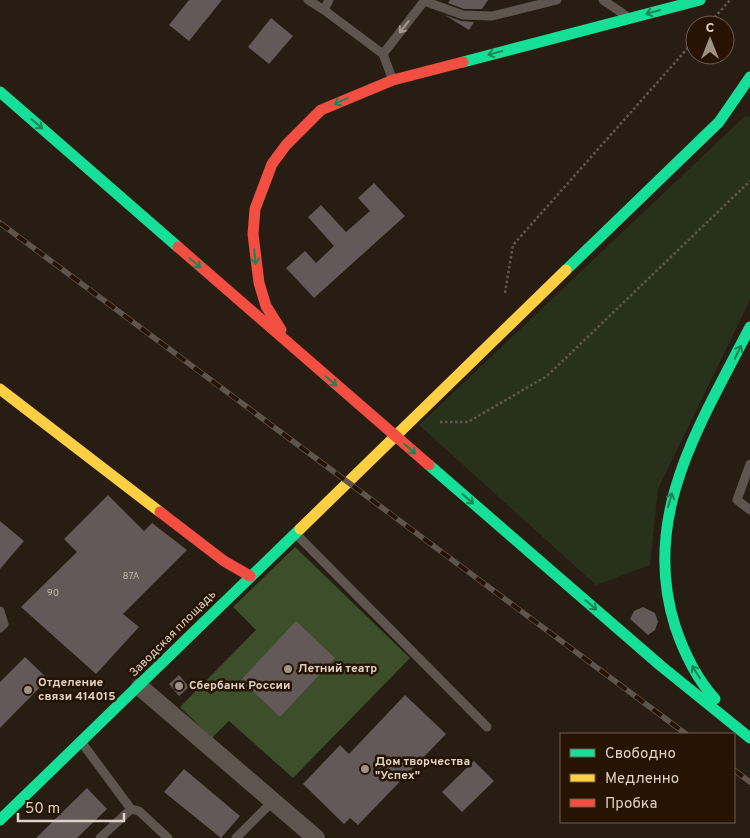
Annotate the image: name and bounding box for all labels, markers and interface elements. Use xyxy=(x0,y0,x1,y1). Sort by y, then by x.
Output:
one-way arrow xyxy=(645,8,661,17)
north arrow xyxy=(685,15,735,65)
one-way arrow xyxy=(398,20,409,33)
text: С xyxy=(706,20,715,37)
one-way arrow xyxy=(488,49,504,59)
one-way arrow xyxy=(333,97,348,107)
one-way arrow xyxy=(30,119,43,130)
one-way arrow xyxy=(250,249,260,265)
one-way arrow xyxy=(188,257,201,268)
one-way arrow xyxy=(733,345,743,360)
one-way arrow xyxy=(325,375,338,387)
one-way arrow xyxy=(403,443,416,455)
one-way arrow xyxy=(666,492,676,508)
one-way arrow xyxy=(461,493,474,505)
house number: 87А xyxy=(123,570,140,583)
house number: 90 xyxy=(47,587,59,600)
street label: Заводская площадь xyxy=(126,587,220,681)
one-way arrow xyxy=(584,600,597,611)
place label: Летний театр xyxy=(298,661,377,677)
marker: Летний театр xyxy=(282,663,294,675)
one-way arrow xyxy=(691,666,701,680)
place label: Отделение связи 414015 xyxy=(38,675,115,705)
place label: Сбербанк России xyxy=(189,678,290,694)
marker: Сбербанк России xyxy=(173,680,185,692)
marker: Отделение связи 414015 xyxy=(22,684,34,696)
legend xyxy=(560,733,735,823)
text: Свободно xyxy=(605,745,676,764)
place label: Дом творчества "Успех" xyxy=(375,754,470,784)
marker: Дом творчества "Успех" xyxy=(359,763,371,775)
text: Медленно xyxy=(605,770,679,789)
scale bar xyxy=(18,790,124,822)
text: Пробка xyxy=(605,795,657,814)
text: 50 m xyxy=(25,800,60,819)

